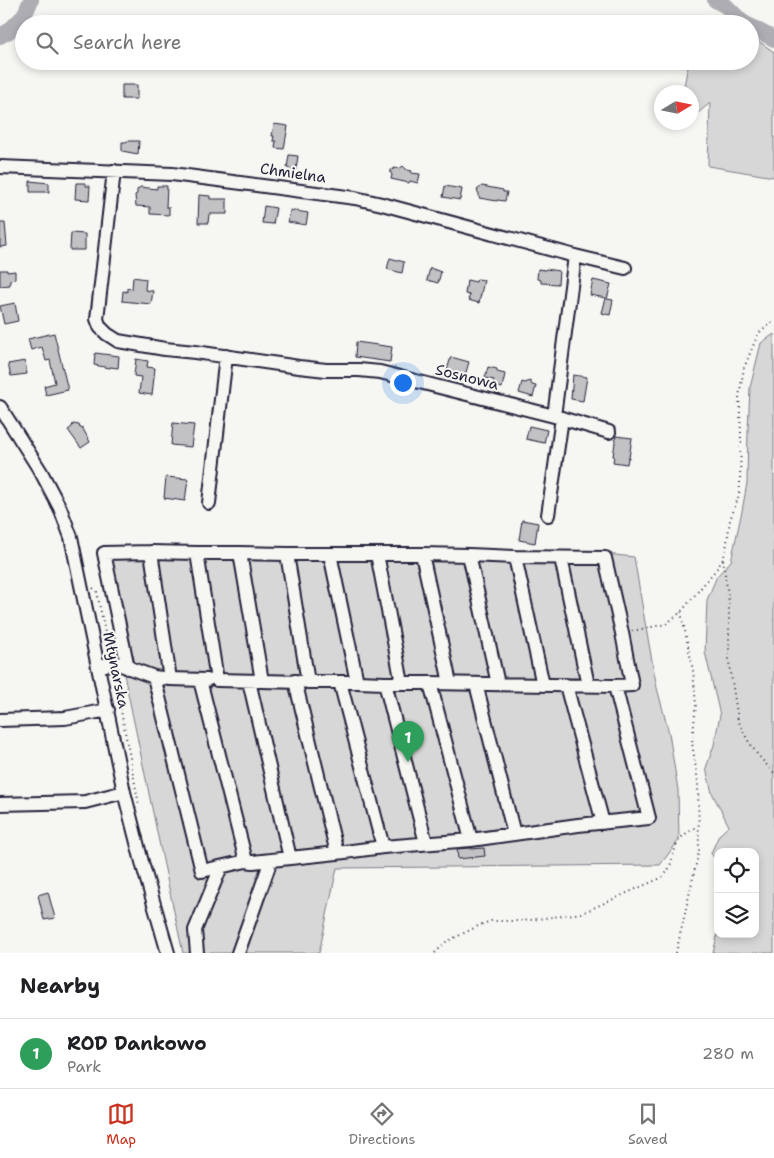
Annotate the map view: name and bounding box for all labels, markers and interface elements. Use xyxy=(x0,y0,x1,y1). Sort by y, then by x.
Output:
search box xyxy=(15,15,759,70)
icon: search xyxy=(33,29,61,57)
text: Search here xyxy=(73,30,182,55)
north arrow xyxy=(654,85,699,130)
street label: Chmielna xyxy=(259,158,328,188)
street label: Sosnowa xyxy=(433,360,501,395)
your location xyxy=(390,370,416,396)
street label: Młynarska xyxy=(98,630,134,711)
pin: 1 xyxy=(392,721,424,762)
map controls xyxy=(714,848,759,938)
button: locate xyxy=(714,848,759,893)
button: layers xyxy=(714,893,759,938)
text: Nearby xyxy=(20,972,100,1000)
text: ROD Dankowo xyxy=(67,1031,207,1056)
text: 1 xyxy=(32,1043,40,1064)
text: 280 m xyxy=(702,1043,754,1064)
text: Park xyxy=(67,1056,101,1077)
tab: Map xyxy=(106,1100,136,1148)
tab: Directions xyxy=(349,1100,416,1148)
tab: Saved xyxy=(628,1100,668,1148)

